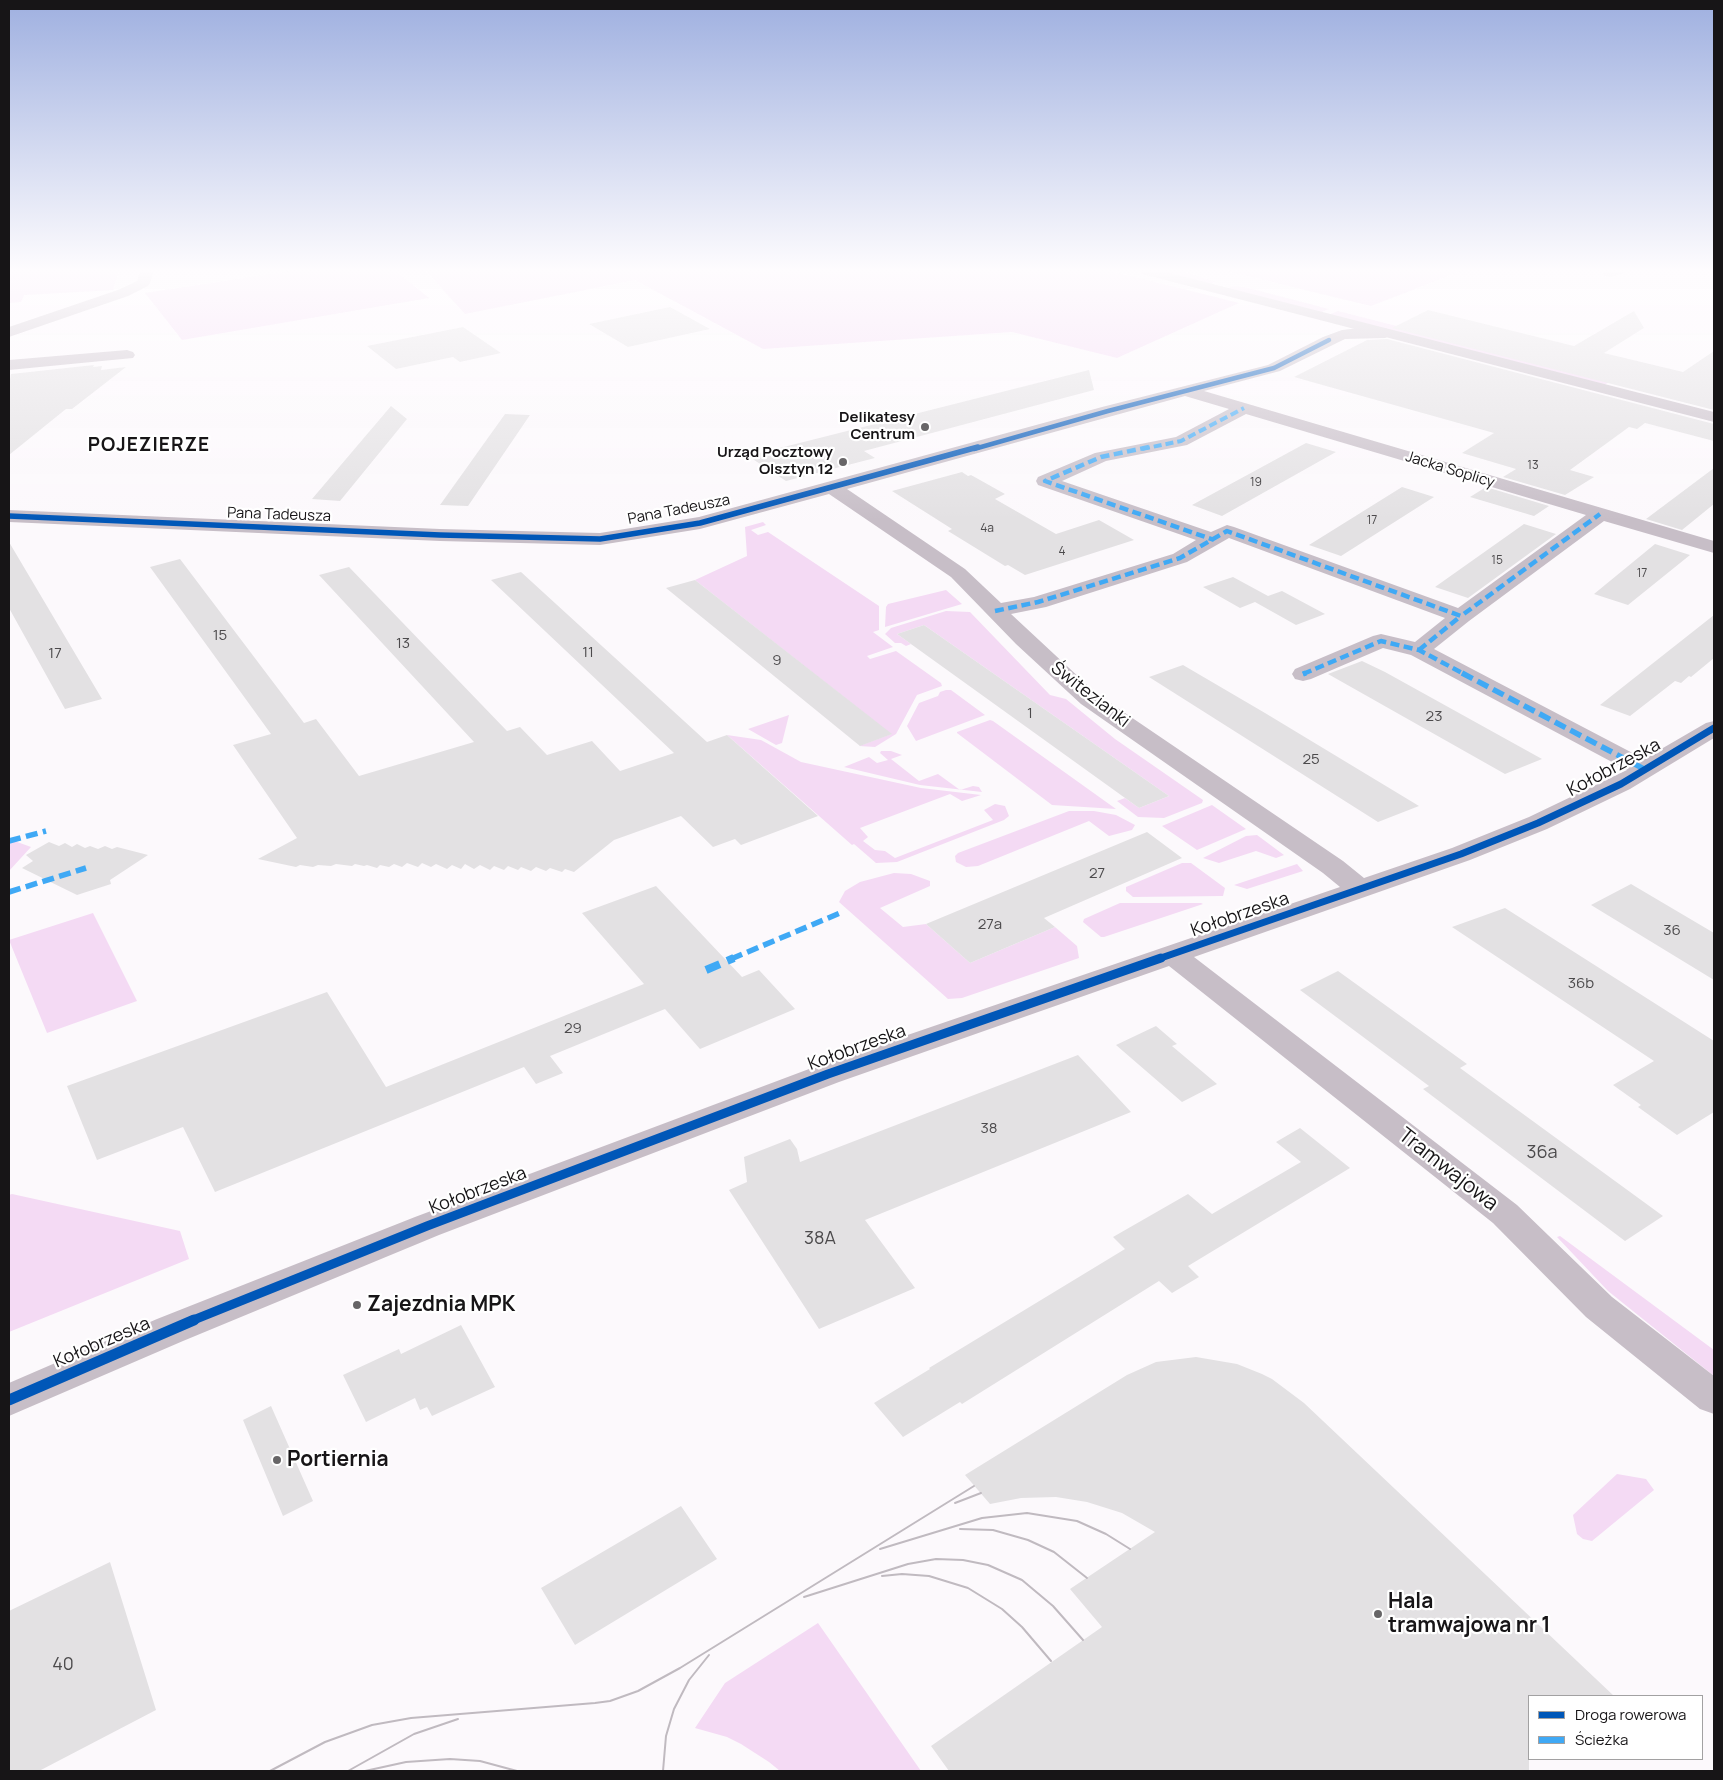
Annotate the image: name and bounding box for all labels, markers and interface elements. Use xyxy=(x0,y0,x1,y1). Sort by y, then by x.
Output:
place label: Delikatesy Centrum xyxy=(839,409,915,444)
marker: Delikatesy Centrum xyxy=(919,421,931,433)
district label: POJEZIERZE xyxy=(87,435,211,457)
place label: Urząd Pocztowy Olsztyn 12 xyxy=(717,444,833,479)
street label: Jacka Soplicy xyxy=(1403,448,1497,492)
marker: Urząd Pocztowy Olsztyn 12 xyxy=(837,456,849,468)
house number: 13 xyxy=(1527,459,1539,473)
house number: 19 xyxy=(1250,476,1262,490)
street label: Pana Tadeusza xyxy=(626,491,732,529)
street label: Pana Tadeusza xyxy=(227,504,331,526)
house number: 17 xyxy=(1367,514,1377,528)
house number: 4a xyxy=(980,522,994,536)
house number: 4 xyxy=(1058,545,1066,559)
house number: 15 xyxy=(1491,554,1503,568)
house number: 17 xyxy=(1637,567,1647,581)
house number: 15 xyxy=(213,627,227,645)
house number: 13 xyxy=(396,635,410,653)
house number: 11 xyxy=(582,644,594,662)
house number: 17 xyxy=(48,645,62,663)
house number: 9 xyxy=(772,652,782,670)
street label: Świtezianki xyxy=(1046,658,1134,732)
house number: 1 xyxy=(1027,705,1033,723)
house number: 23 xyxy=(1426,708,1442,726)
street label: Kołobrzeska xyxy=(1564,734,1664,802)
house number: 25 xyxy=(1302,751,1320,769)
house number: 27 xyxy=(1089,865,1105,883)
street label: Kołobrzeska xyxy=(1188,888,1292,942)
house number: 27a xyxy=(978,916,1002,934)
house number: 36 xyxy=(1663,922,1681,940)
house number: 36b xyxy=(1568,975,1594,993)
house number: 29 xyxy=(564,1020,582,1038)
street label: Kołobrzeska xyxy=(805,1020,909,1076)
house number: 38 xyxy=(980,1120,998,1138)
street label: Tramwajowa xyxy=(1393,1123,1503,1217)
house number: 36a xyxy=(1526,1142,1558,1164)
street label: Kołobrzeska xyxy=(426,1163,530,1219)
house number: 38A xyxy=(804,1228,836,1250)
place label: Zajezdnia MPK xyxy=(367,1292,515,1318)
marker: Zajezdnia MPK xyxy=(351,1299,363,1311)
street label: Kołobrzeska xyxy=(51,1313,153,1373)
place label: Portiernia xyxy=(287,1447,389,1473)
marker: Portiernia xyxy=(271,1454,283,1466)
place label: Hala tramwajowa nr 1 xyxy=(1388,1589,1551,1639)
marker: Hala tramwajowa nr 1 xyxy=(1372,1608,1384,1620)
house number: 40 xyxy=(52,1654,74,1676)
legend xyxy=(1528,1695,1703,1760)
text: Droga rowerowa xyxy=(1575,1704,1686,1725)
text: Ścieżka xyxy=(1575,1729,1628,1750)

